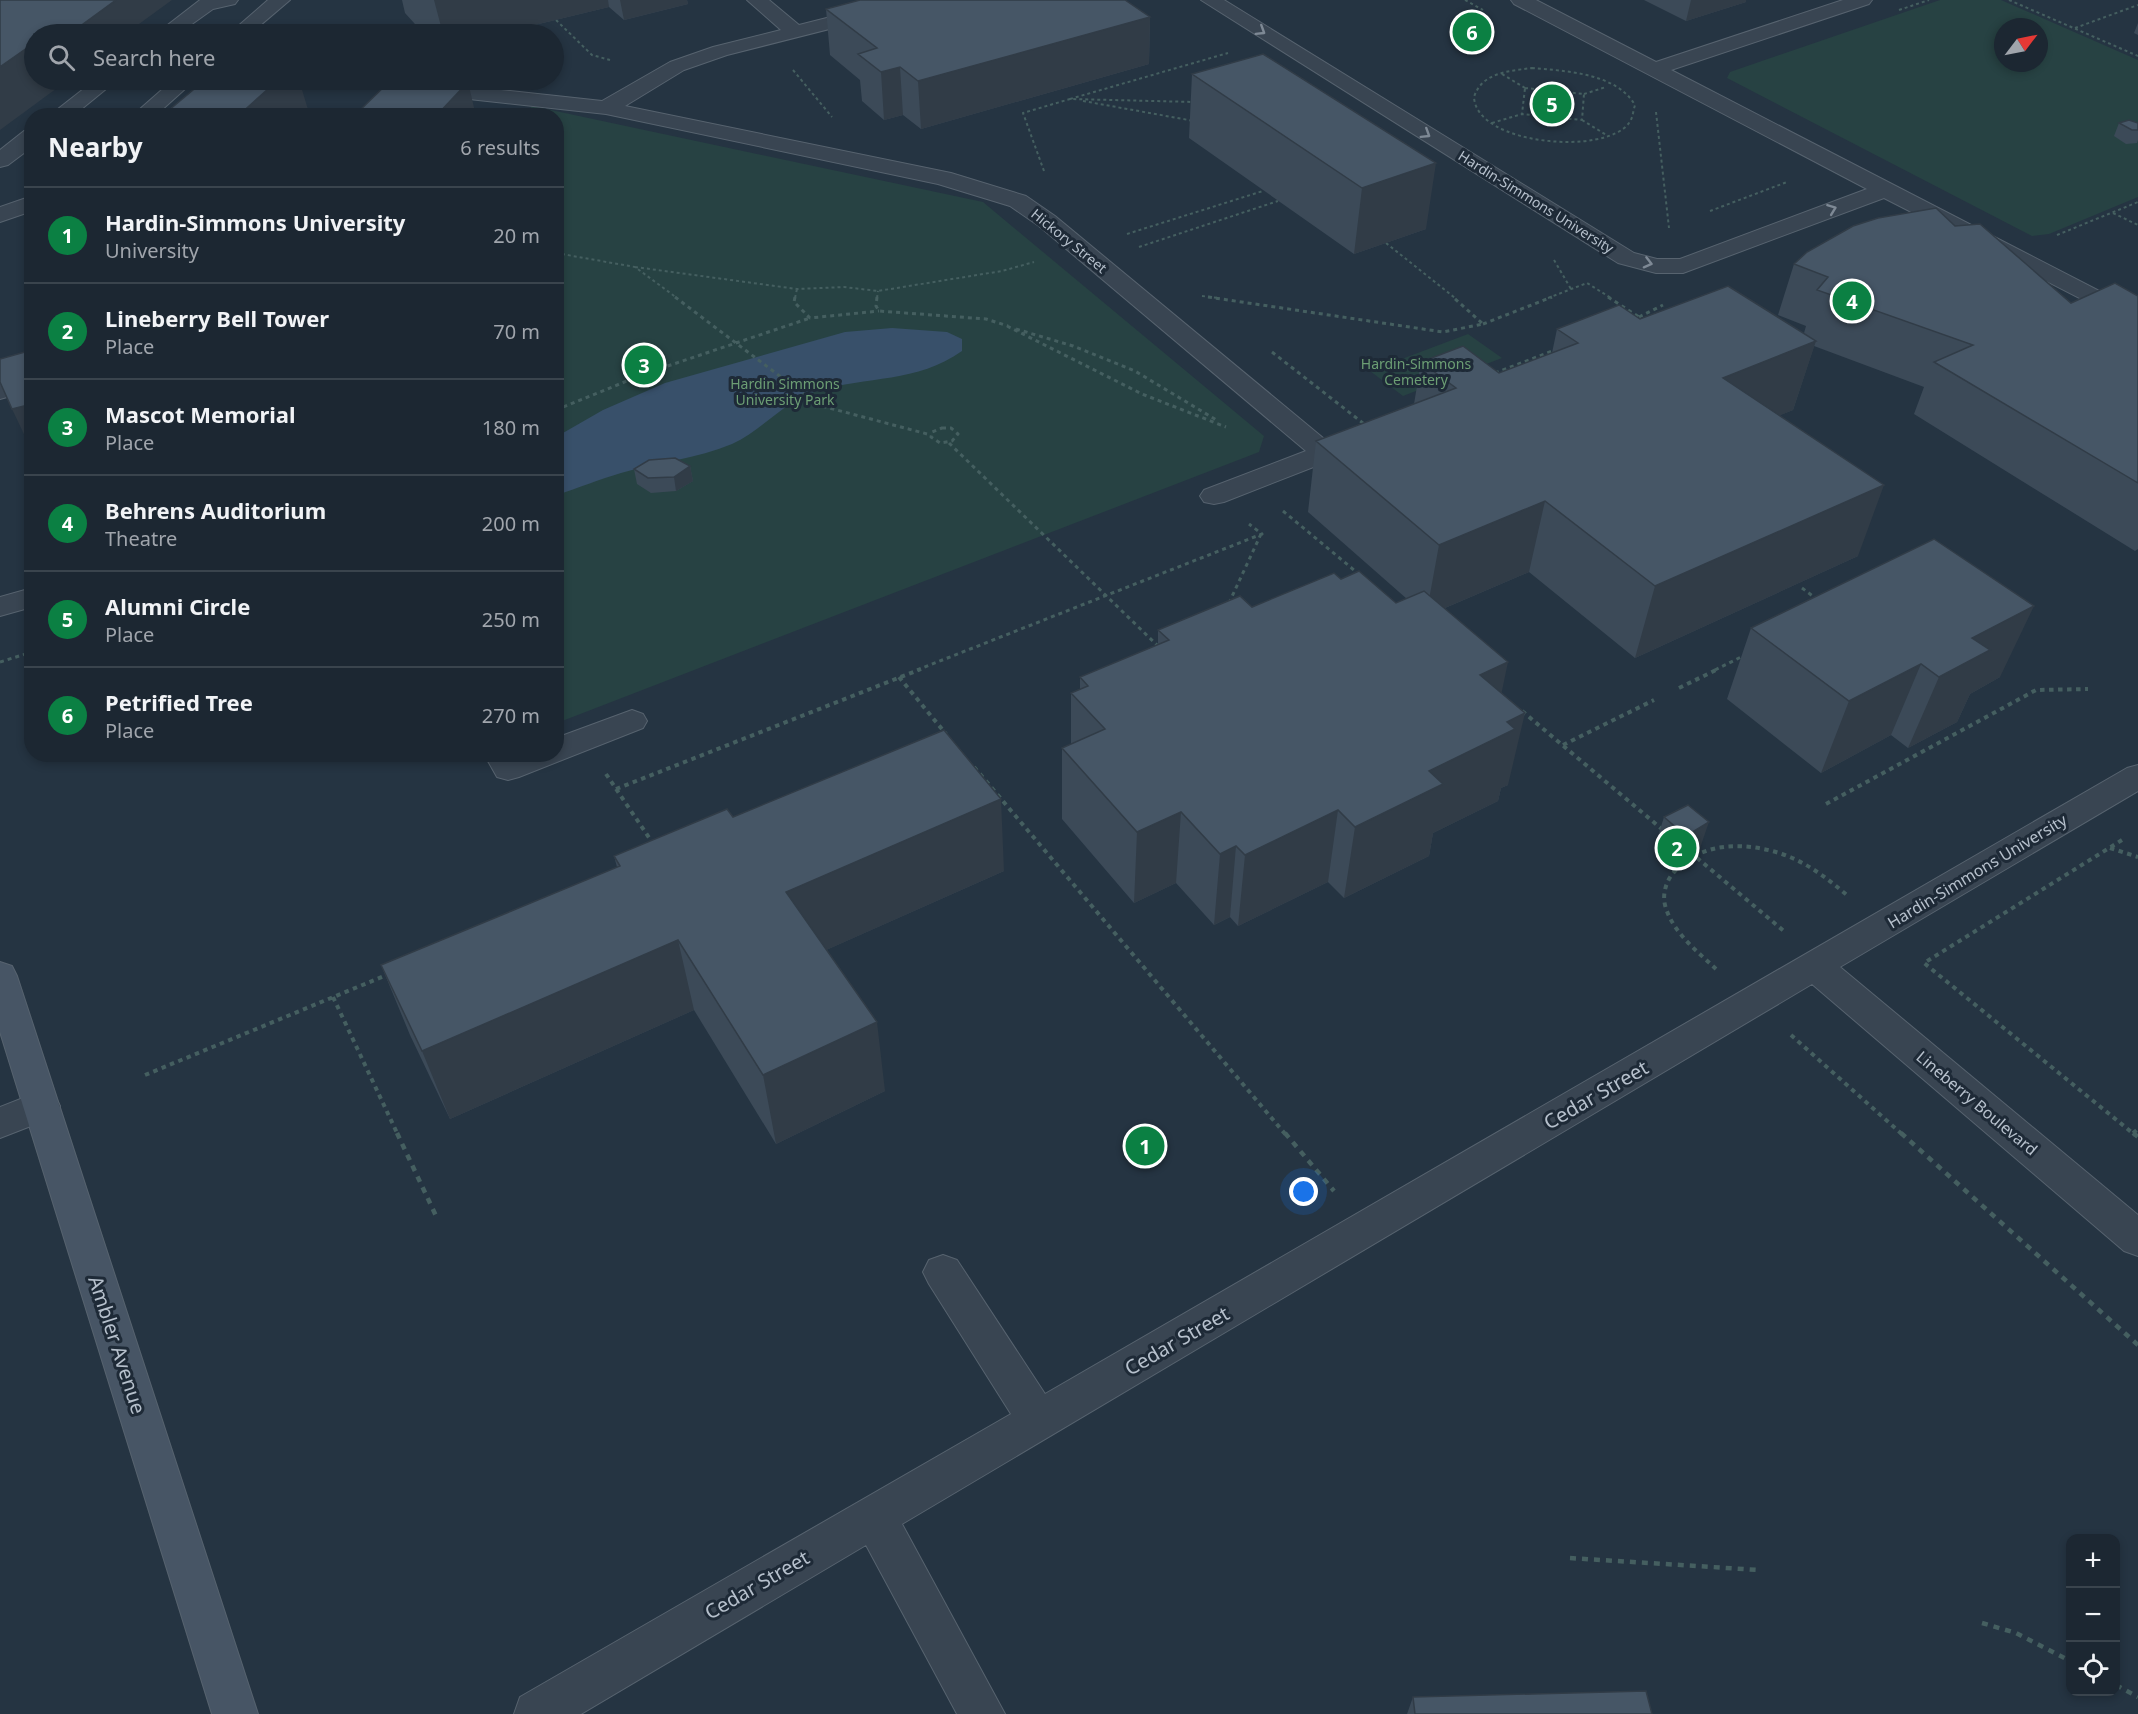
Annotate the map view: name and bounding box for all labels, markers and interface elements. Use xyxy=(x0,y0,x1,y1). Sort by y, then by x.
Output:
pin: 6 xyxy=(1452,9,1492,54)
north arrow xyxy=(1994,18,2048,72)
one-way arrow xyxy=(1255,23,1265,35)
search box xyxy=(24,24,564,90)
icon: search xyxy=(45,41,78,74)
text: Search here xyxy=(93,42,215,72)
pin: 5 xyxy=(1532,82,1572,126)
one-way arrow xyxy=(1419,127,1430,138)
text: Nearby xyxy=(48,129,143,165)
text: 6 results xyxy=(460,134,540,161)
street label: Hardin-Simmons University xyxy=(1455,146,1618,258)
street label: Hickory Street xyxy=(1027,204,1111,277)
one-way arrow xyxy=(1827,204,1837,217)
text: Hardin-Simmons University xyxy=(105,207,405,237)
text: 1 xyxy=(62,222,73,249)
text: 20 m xyxy=(493,222,540,249)
text: University xyxy=(105,237,199,264)
one-way arrow xyxy=(1643,256,1653,269)
pin: 4 xyxy=(1832,278,1872,324)
text: Lineberry Bell Tower xyxy=(105,303,329,333)
text: 2 xyxy=(62,318,73,345)
text: 70 m xyxy=(493,318,540,345)
text: Place xyxy=(105,333,154,360)
pin: 3 xyxy=(624,342,664,388)
park label: Hardin-Simmons Cemetery xyxy=(1361,354,1472,389)
park label: Hardin Simmons University Park xyxy=(730,374,840,409)
text: Mascot Memorial xyxy=(105,399,296,429)
text: 3 xyxy=(62,414,73,441)
text: 180 m xyxy=(482,414,540,441)
text: Place xyxy=(105,429,154,456)
text: Behrens Auditorium xyxy=(105,495,326,525)
text: 4 xyxy=(62,510,73,537)
text: 200 m xyxy=(482,510,540,537)
text: Theatre xyxy=(105,525,177,552)
text: Alumni Circle xyxy=(105,591,250,621)
text: 5 xyxy=(62,606,73,633)
text: 250 m xyxy=(482,606,540,633)
text: Place xyxy=(105,621,154,648)
text: Petrified Tree xyxy=(105,687,253,717)
text: 6 xyxy=(62,702,73,729)
text: 270 m xyxy=(482,702,540,729)
text: Place xyxy=(105,717,154,744)
street label: Hardin-Simmons University xyxy=(1883,808,2071,933)
pin: 2 xyxy=(1658,826,1696,870)
street label: Lineberry Boulevard xyxy=(1912,1046,2042,1160)
street label: Cedar Street xyxy=(1538,1054,1653,1135)
pin: 1 xyxy=(1126,1124,1164,1168)
your location xyxy=(1289,1177,1318,1206)
street label: Ambler Avenue xyxy=(82,1272,153,1417)
street label: Cedar Street xyxy=(1119,1300,1234,1381)
map controls xyxy=(2066,1534,2120,1696)
button: + xyxy=(2066,1534,2120,1588)
street label: Cedar Street xyxy=(699,1544,814,1625)
button: − xyxy=(2066,1588,2120,1642)
button: locate xyxy=(2066,1642,2120,1696)

